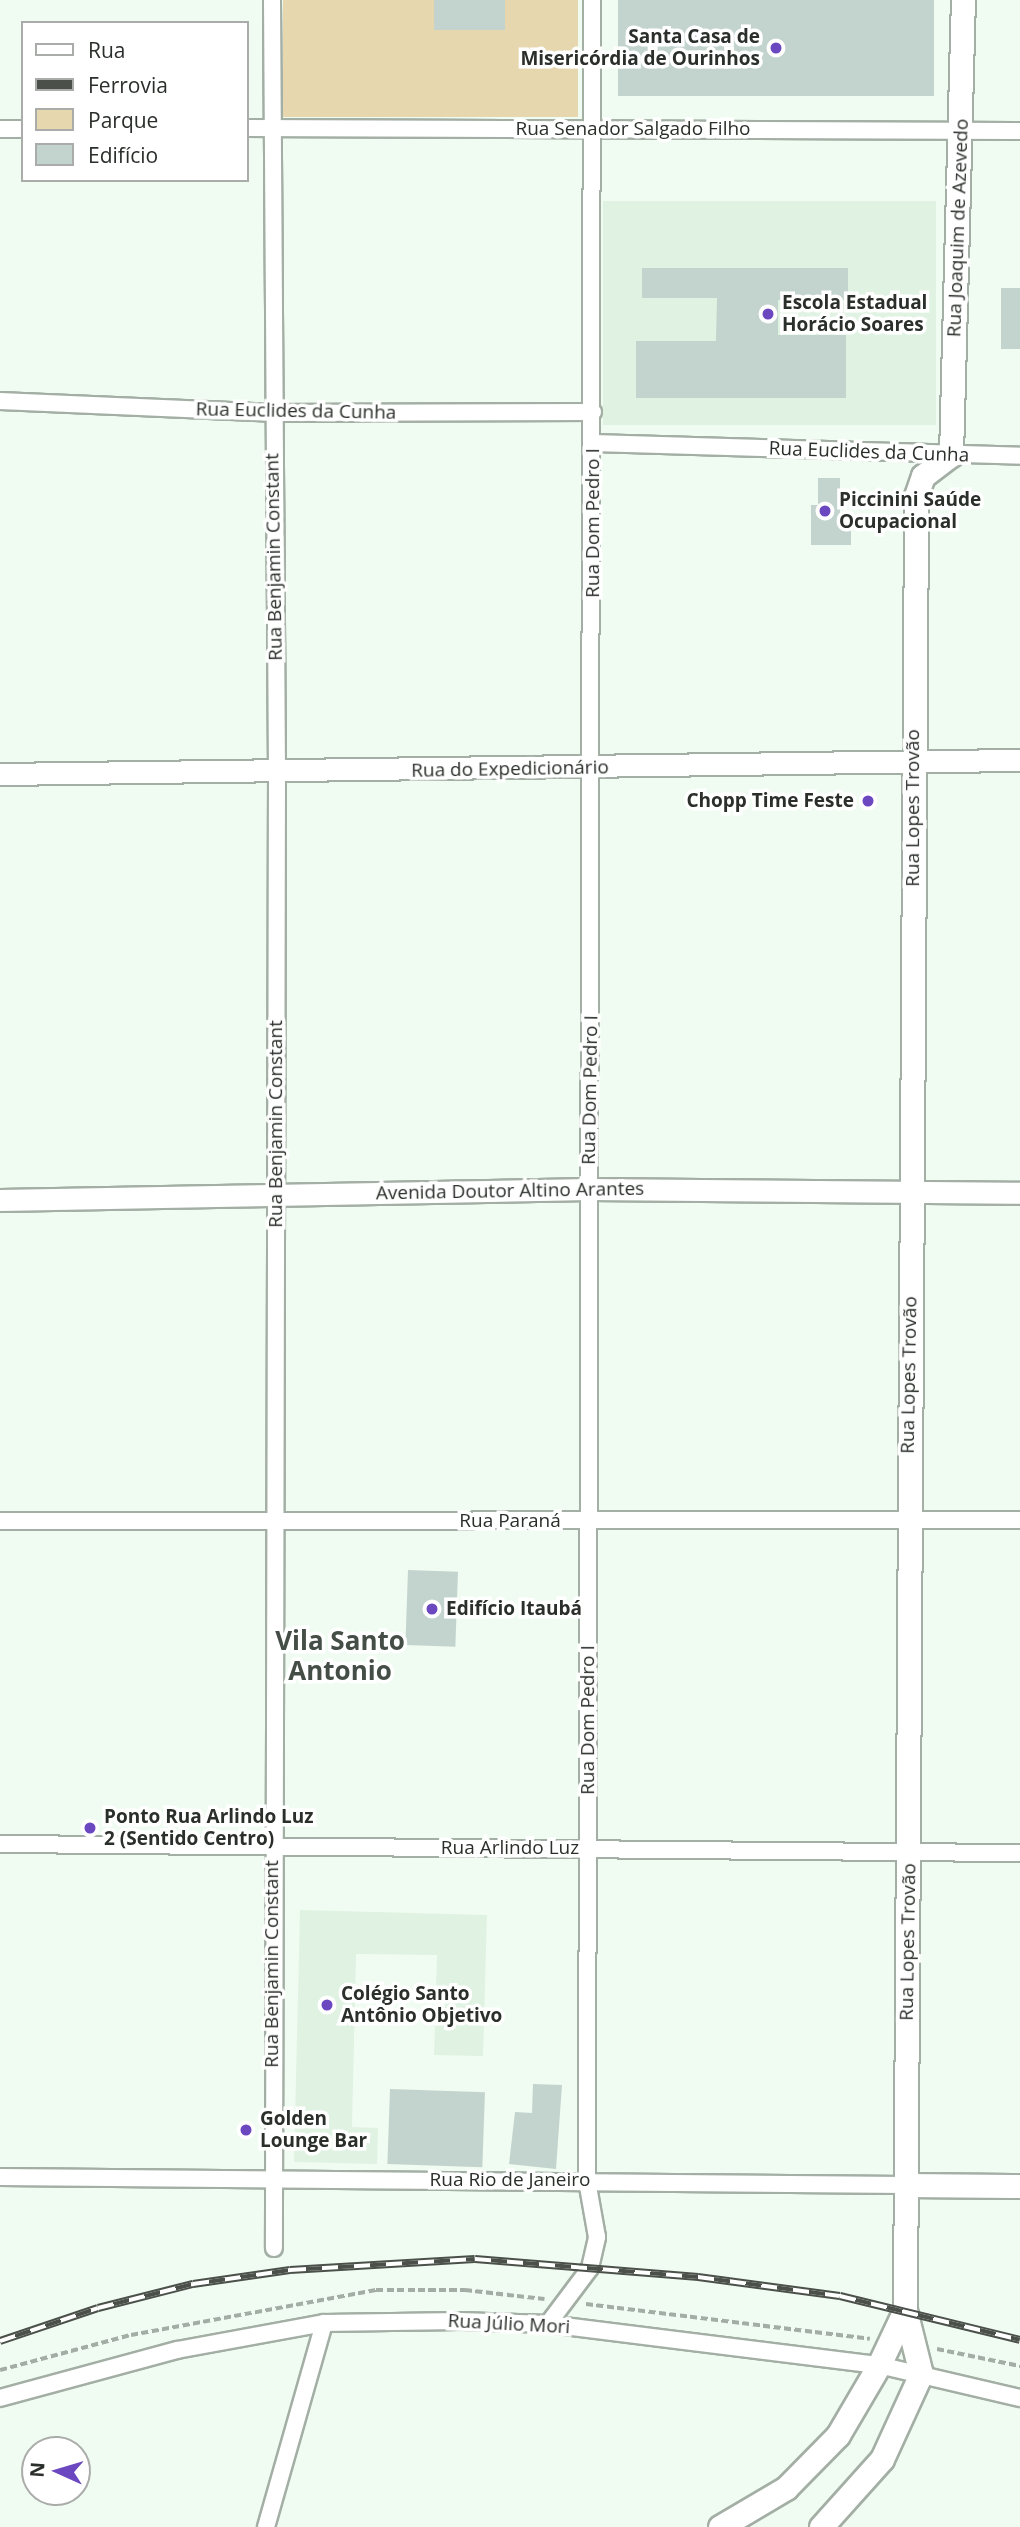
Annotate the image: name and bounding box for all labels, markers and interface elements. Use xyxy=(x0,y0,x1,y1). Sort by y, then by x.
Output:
legend xyxy=(21,21,248,182)
place label: Santa Casa de Misericórdia de Ourinhos xyxy=(520,26,760,70)
text: Rua xyxy=(88,36,126,64)
marker: Santa Casa de Misericórdia de Ourinhos xyxy=(766,38,786,58)
text: Ferrovia xyxy=(88,71,168,99)
text: Parque xyxy=(88,106,158,134)
street label: Rua Senador Salgado Filho xyxy=(515,118,751,140)
street label: Rua Joaquim de Azevedo xyxy=(943,118,973,338)
text: Edifício xyxy=(88,141,158,169)
place label: Escola Estadual Horácio Soares xyxy=(782,292,927,336)
marker: Escola Estadual Horácio Soares xyxy=(760,306,776,322)
street label: Rua Euclides da Cunha xyxy=(195,398,397,424)
street label: Rua Euclides da Cunha xyxy=(768,437,970,467)
street label: Rua Dom Pedro I xyxy=(582,448,604,598)
street label: Rua Benjamin Constant xyxy=(261,453,287,661)
place label: Piccinini Saúde Ocupacional xyxy=(839,489,981,533)
marker: Piccinini Saúde Ocupacional xyxy=(817,503,833,519)
street label: Rua Lopes Trovão xyxy=(902,729,924,887)
street label: Rua do Expedicionário xyxy=(411,756,609,782)
place label: Chopp Time Feste xyxy=(686,790,854,812)
marker: Chopp Time Feste xyxy=(860,793,876,809)
street label: Rua Dom Pedro I xyxy=(577,1015,603,1165)
street label: Rua Benjamin Constant xyxy=(265,1020,287,1228)
street label: Avenida Doutor Altino Arantes xyxy=(376,1177,644,1205)
street label: Rua Lopes Trovão xyxy=(896,1296,922,1454)
street label: Rua Paraná xyxy=(459,1510,561,1532)
place label: Edifício Itaubá xyxy=(446,1598,582,1620)
marker: Edifício Itaubá xyxy=(424,1601,440,1617)
district label: Vila Santo Antonio xyxy=(275,1625,405,1686)
street label: Rua Dom Pedro I xyxy=(577,1645,599,1795)
place label: Ponto Rua Arlindo Luz 2 (Sentido Centro) xyxy=(104,1806,314,1850)
marker: Ponto Rua Arlindo Luz 2 (Sentido Centro) xyxy=(82,1820,98,1836)
street label: Rua Arlindo Luz xyxy=(441,1837,579,1859)
street label: Rua Benjamin Constant xyxy=(261,1860,283,2068)
street label: Rua Lopes Trovão xyxy=(895,1863,921,2021)
place label: Colégio Santo Antônio Objetivo xyxy=(341,1983,502,2027)
marker: Colégio Santo Antônio Objetivo xyxy=(319,1997,335,2013)
place label: Golden Lounge Bar xyxy=(260,2108,367,2152)
marker: Golden Lounge Bar xyxy=(238,2122,254,2138)
street label: Rua Rio de Janeiro xyxy=(430,2169,590,2191)
street label: Rua Júlio Mori xyxy=(447,2309,571,2339)
north arrow xyxy=(21,2436,91,2506)
text: N xyxy=(24,2461,51,2478)

